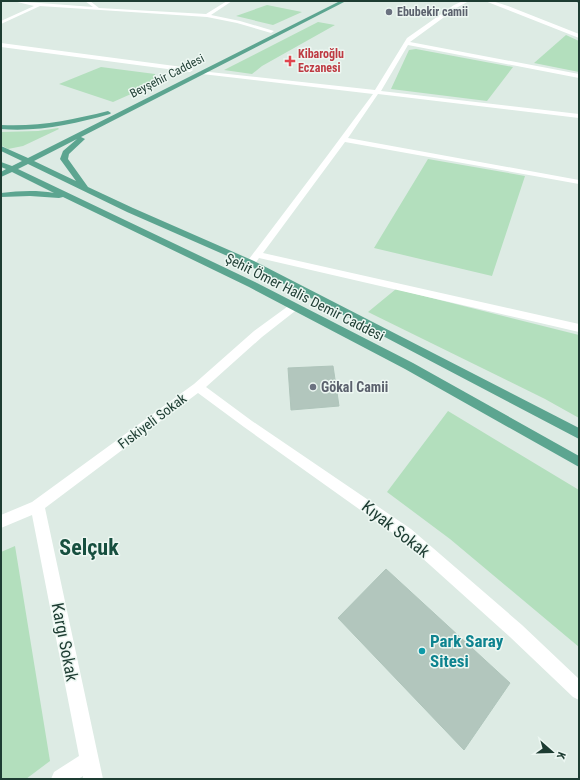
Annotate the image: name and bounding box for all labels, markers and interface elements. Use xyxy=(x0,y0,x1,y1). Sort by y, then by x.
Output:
place label: Ebubekir camii xyxy=(397,5,468,19)
marker: Ebubekir camii xyxy=(384,7,394,17)
place label: Kibaroğlu Eczanesi xyxy=(298,47,344,75)
street label: Beyşehir Caddesi xyxy=(128,51,206,101)
marker: Kibaroğlu Eczanesi xyxy=(285,56,295,66)
street label: Şehit Ömer Halis Demir Caddesi xyxy=(223,250,387,344)
place label: Gökal Camii xyxy=(321,379,388,395)
marker: Gökal Camii xyxy=(308,382,318,392)
street label: Fıskiyeli Sokak xyxy=(115,390,190,452)
street label: Kıyak Sokak xyxy=(358,496,434,562)
district label: Selçuk xyxy=(59,535,119,560)
street label: Kargı Sokak xyxy=(48,601,82,683)
place label: Park Saray Sitesi xyxy=(430,631,504,671)
marker: Park Saray Sitesi xyxy=(417,646,427,656)
north arrow xyxy=(532,732,572,772)
text: K xyxy=(553,750,568,761)

